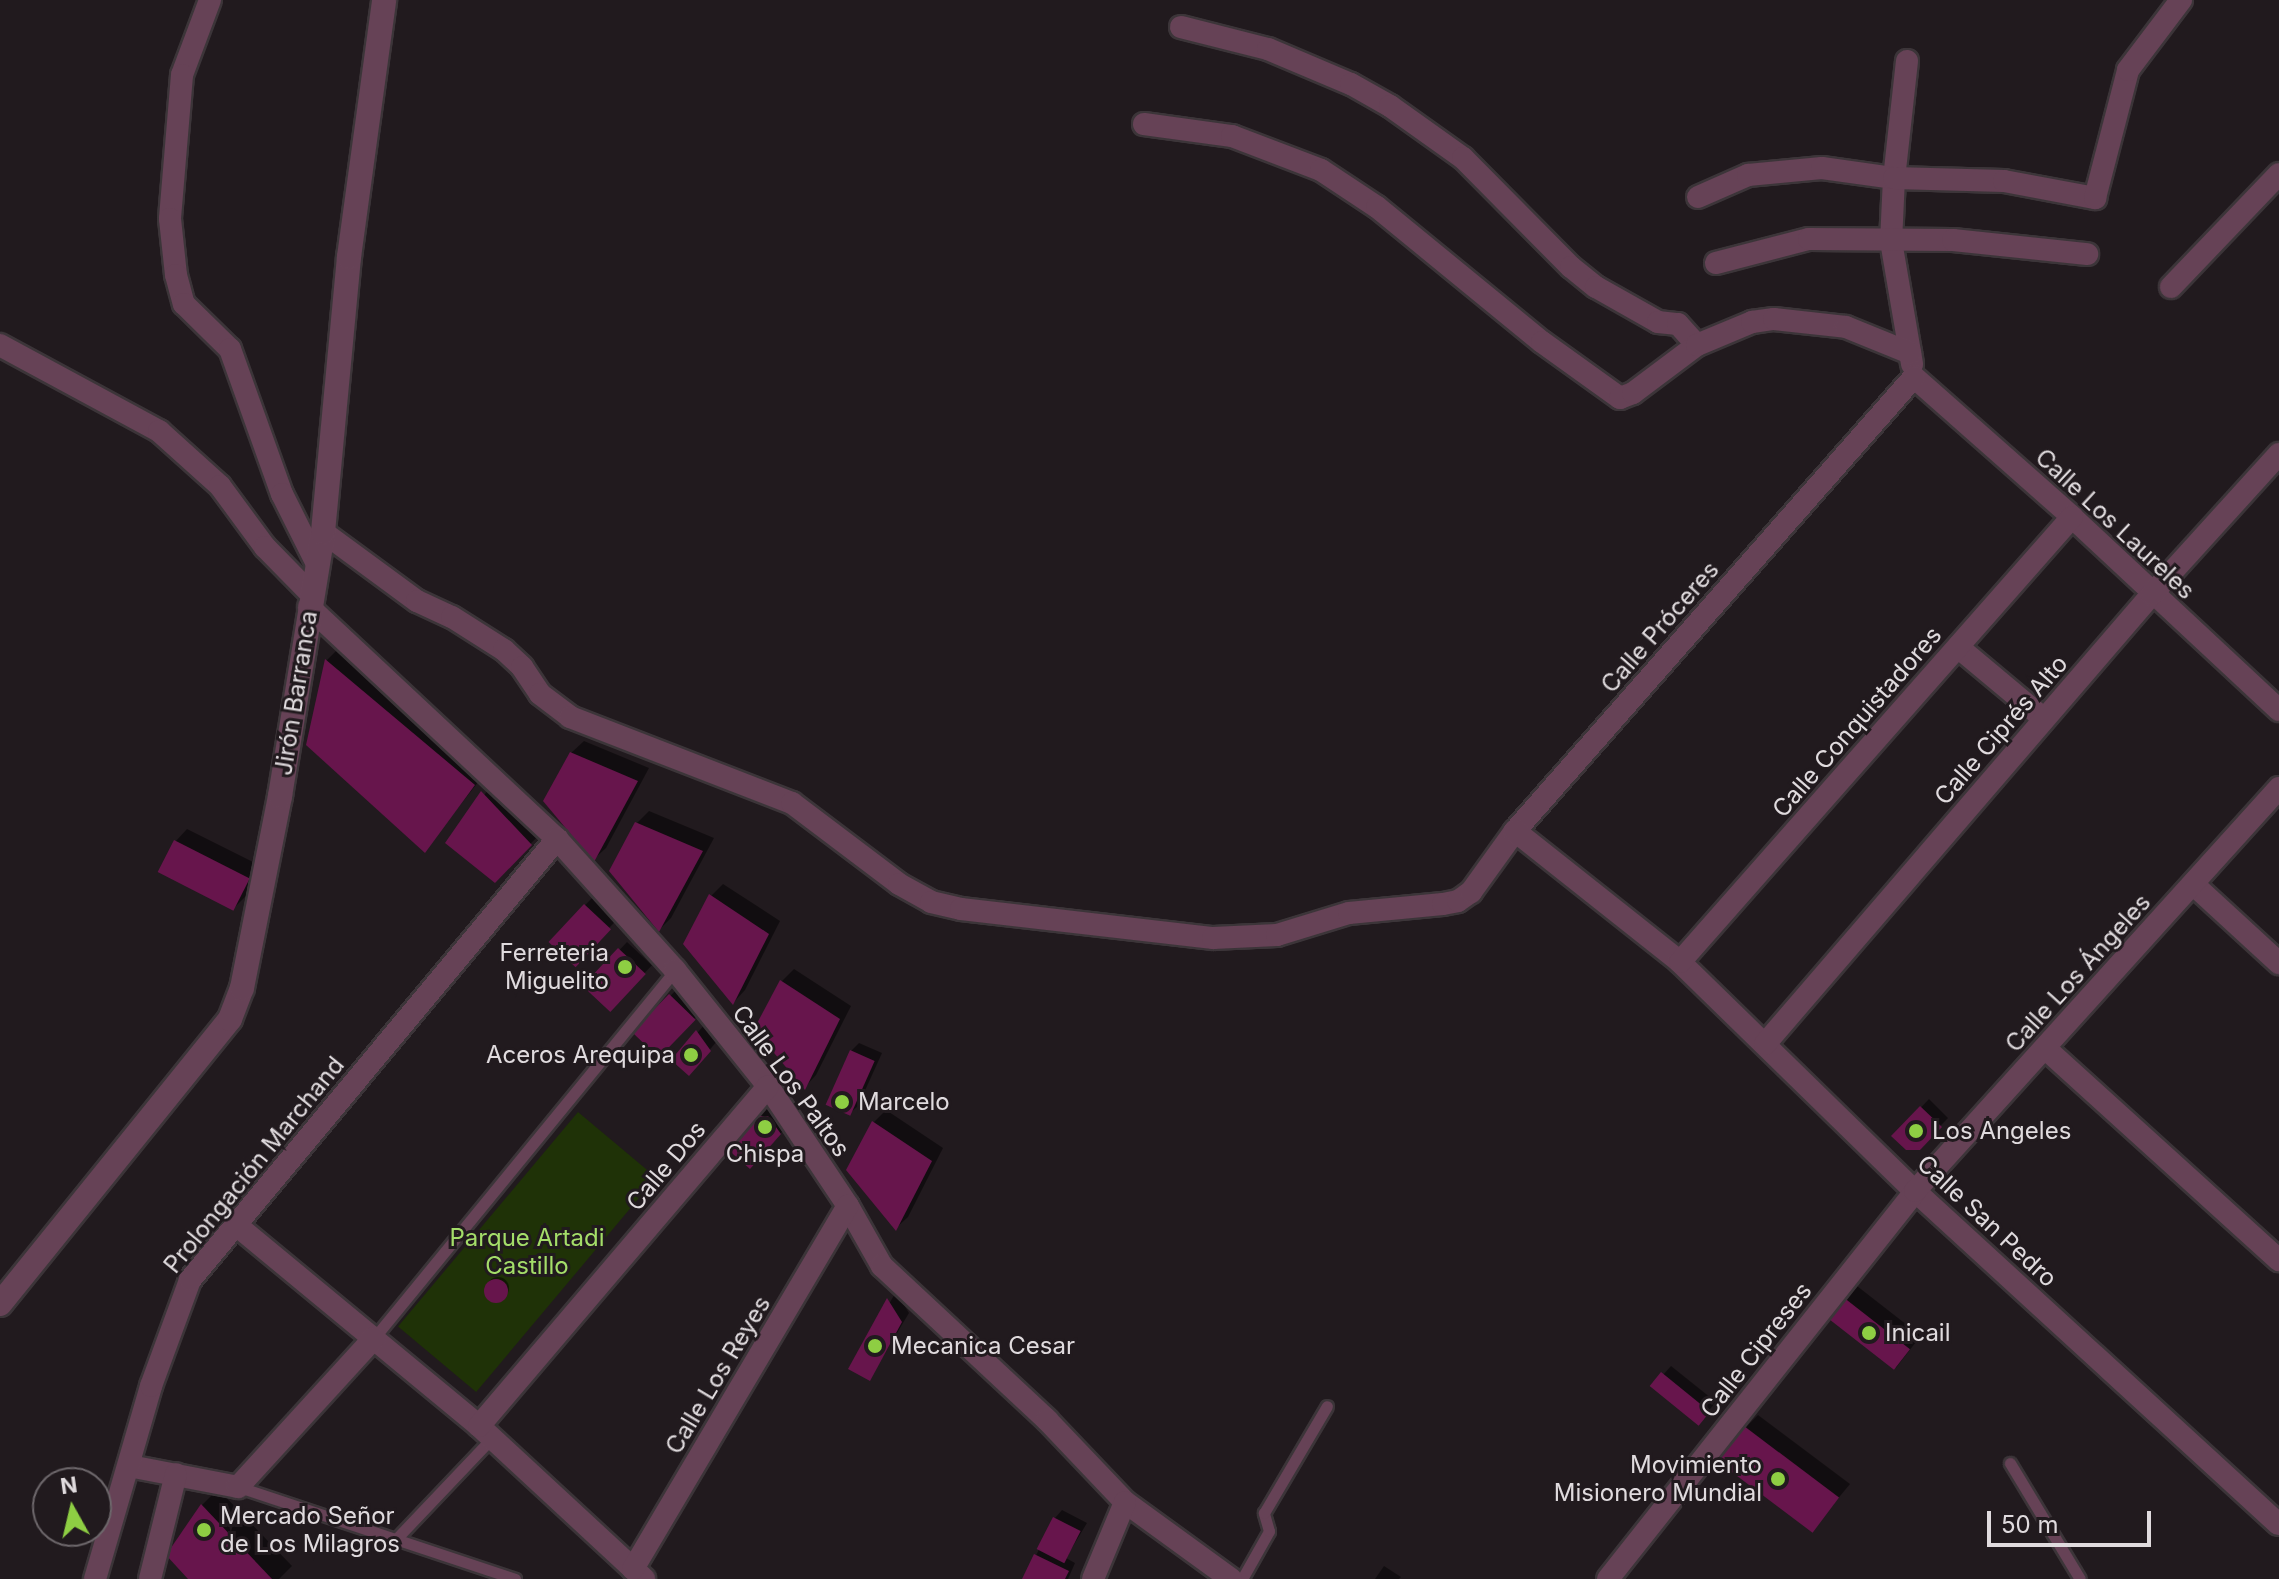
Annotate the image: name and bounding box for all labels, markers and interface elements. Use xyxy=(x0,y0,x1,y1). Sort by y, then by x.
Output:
street label: Calle Los Laureles xyxy=(2029,443,2201,605)
street label: Calle Próceres xyxy=(1595,555,1725,699)
street label: Jirón Barranca xyxy=(269,609,323,777)
street label: Calle Conquistadores xyxy=(1767,621,1947,823)
street label: Calle Ciprés Alto xyxy=(1928,650,2074,810)
street label: Calle Los Ángeles xyxy=(1999,888,2157,1058)
place label: Ferreteria Miguelito xyxy=(499,939,609,995)
marker: Ferreteria Miguelito xyxy=(616,958,634,976)
street label: Calle Los Paltos xyxy=(726,1000,856,1162)
place label: Aceros Arequipa xyxy=(486,1041,675,1069)
marker: Aceros Arequipa xyxy=(682,1046,700,1064)
street label: Prolongación Marchand xyxy=(158,1051,350,1279)
place label: Marcelo xyxy=(858,1088,950,1116)
marker: Marcelo xyxy=(833,1093,851,1111)
street label: Calle Dos xyxy=(620,1115,712,1217)
place label: Los Angeles xyxy=(1932,1117,2071,1145)
marker: Chispa xyxy=(756,1118,774,1136)
marker: Los Angeles xyxy=(1907,1122,1925,1140)
place label: Chispa xyxy=(726,1140,804,1168)
street label: Calle San Pedro xyxy=(1911,1149,2063,1293)
park label: Parque Artadi Castillo xyxy=(450,1224,604,1280)
street label: Calle Cipreses xyxy=(1694,1277,1818,1423)
street label: Calle Los Reyes xyxy=(660,1291,776,1459)
place label: Inicail xyxy=(1885,1319,1950,1347)
marker: Inicail xyxy=(1860,1324,1878,1342)
place label: Mecanica Cesar xyxy=(891,1332,1075,1360)
marker: Mecanica Cesar xyxy=(866,1337,884,1355)
place label: Movimiento Misionero Mundial xyxy=(1554,1451,1762,1507)
north arrow xyxy=(32,1467,112,1547)
marker: Movimiento Misionero Mundial xyxy=(1769,1470,1787,1488)
text: N xyxy=(59,1471,79,1499)
scale bar xyxy=(1991,1495,2155,1545)
place label: Mercado Señor de Los Milagros xyxy=(220,1502,400,1558)
text: 50 m xyxy=(2001,1510,2059,1539)
marker: Mercado Señor de Los Milagros xyxy=(195,1521,213,1539)

